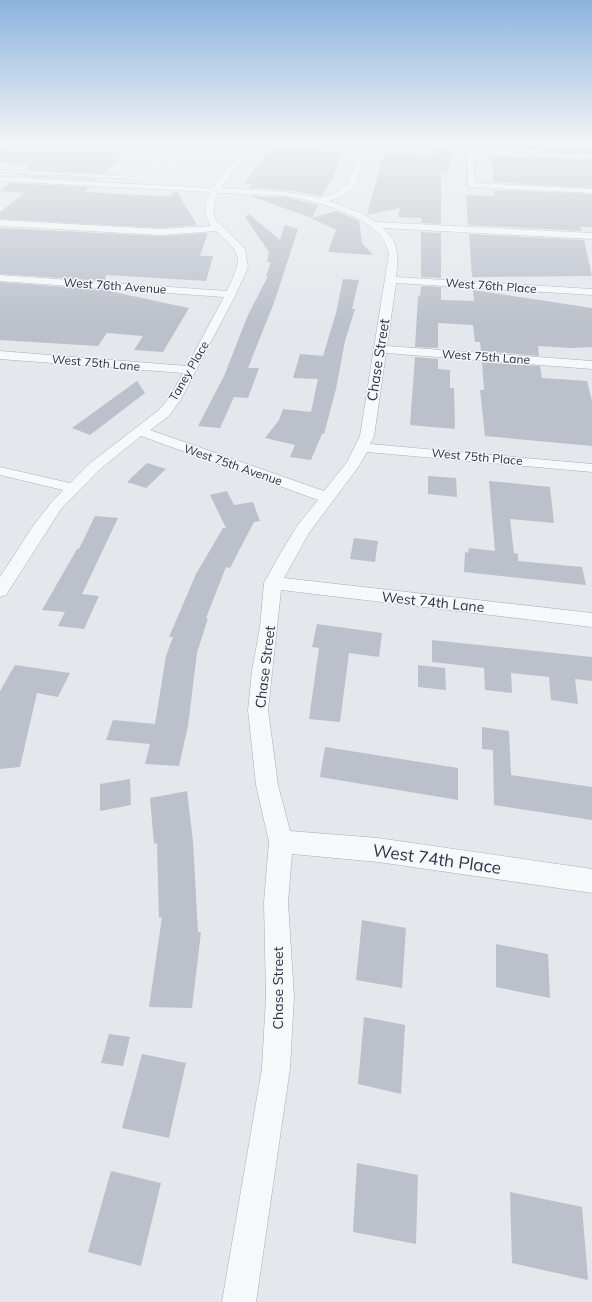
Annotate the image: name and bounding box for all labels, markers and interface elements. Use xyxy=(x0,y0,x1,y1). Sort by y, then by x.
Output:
street label: West 76th Avenue xyxy=(63,274,167,297)
street label: West 76th Place xyxy=(445,275,537,296)
street label: Chase Street xyxy=(363,317,393,402)
street label: Taney Place xyxy=(165,338,212,403)
street label: West 75th Lane xyxy=(441,346,531,367)
street label: West 75th Lane xyxy=(51,351,141,374)
street label: West 75th Avenue xyxy=(182,441,284,488)
street label: West 75th Place xyxy=(431,445,523,468)
street label: West 74th Lane xyxy=(381,588,485,616)
street label: Chase Street xyxy=(251,625,279,709)
street label: West 74th Place xyxy=(372,839,503,878)
street label: Chase Street xyxy=(269,946,287,1030)

